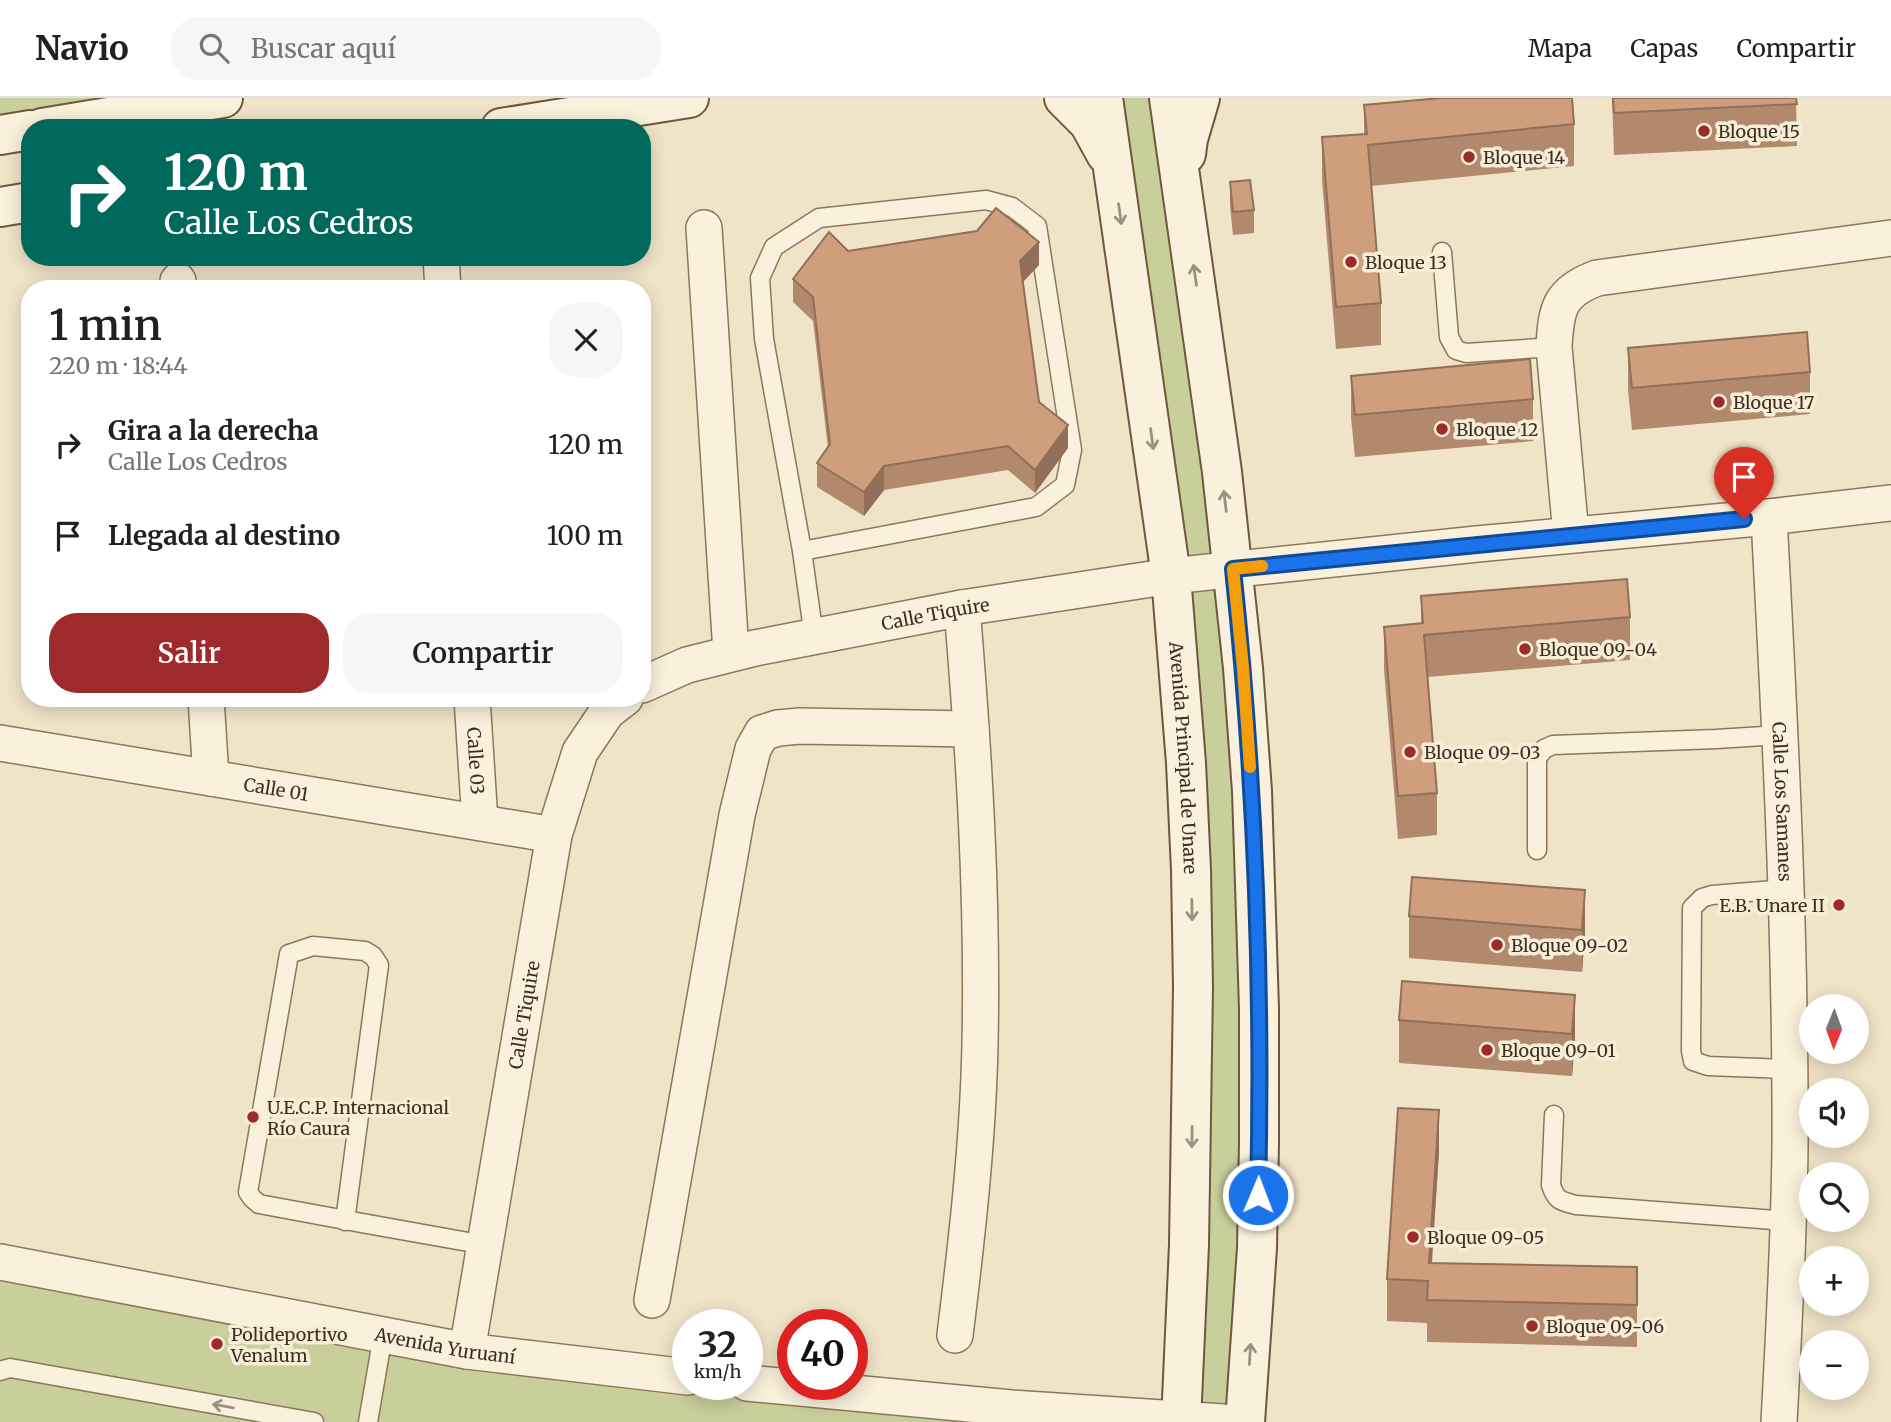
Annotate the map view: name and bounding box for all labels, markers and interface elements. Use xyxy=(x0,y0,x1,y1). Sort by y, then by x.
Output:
search box xyxy=(171,17,661,80)
text: Navio xyxy=(35,28,129,69)
icon: search xyxy=(195,29,233,67)
text: Buscar aquí xyxy=(251,32,396,65)
text: Mapa xyxy=(1528,33,1592,64)
text: Capas xyxy=(1630,33,1698,64)
text: Compartir xyxy=(1736,33,1856,64)
place label: Bloque 15 xyxy=(1718,120,1800,143)
marker: Bloque 15 xyxy=(1696,123,1712,139)
text: 120 m xyxy=(164,142,308,203)
place label: Bloque 14 xyxy=(1483,146,1565,169)
icon: right xyxy=(49,147,140,238)
marker: Bloque 14 xyxy=(1461,149,1477,165)
one-way arrow xyxy=(1114,202,1127,225)
text: Calle Los Cedros xyxy=(164,203,414,243)
place label: Bloque 13 xyxy=(1365,251,1447,274)
marker: Bloque 13 xyxy=(1343,254,1359,270)
one-way arrow xyxy=(1188,265,1201,287)
text: 1 min xyxy=(49,299,162,351)
button: close xyxy=(549,303,623,377)
text: 220 m · 18:44 xyxy=(49,351,188,380)
place label: Bloque 17 xyxy=(1733,391,1814,414)
marker: Bloque 17 xyxy=(1711,394,1727,410)
text: Gira a la derecha xyxy=(108,414,319,447)
place label: Bloque 12 xyxy=(1456,418,1539,441)
marker: Bloque 12 xyxy=(1434,421,1450,437)
icon: right xyxy=(49,426,87,464)
one-way arrow xyxy=(1146,427,1159,450)
text: 120 m xyxy=(548,428,623,461)
text: Calle Los Cedros xyxy=(108,447,287,476)
pin xyxy=(1714,447,1774,519)
icon: arrive xyxy=(1725,458,1763,496)
one-way arrow xyxy=(1218,490,1231,513)
icon: arrive xyxy=(49,517,87,555)
text: Llegada al destino xyxy=(108,519,340,552)
text: 100 m xyxy=(547,519,623,552)
street label: Calle Tiquire xyxy=(879,592,991,635)
button: Salir xyxy=(49,613,329,693)
button: Compartir xyxy=(343,613,623,693)
place label: Bloque 09-04 xyxy=(1539,638,1657,661)
street label: Avenida Principal de Unare xyxy=(1165,640,1203,875)
marker: Bloque 09-04 xyxy=(1517,641,1533,657)
street label: Calle Los Samanes xyxy=(1768,721,1797,882)
street label: Calle 03 xyxy=(462,726,490,795)
place label: Bloque 09-03 xyxy=(1424,741,1541,764)
marker: Bloque 09-03 xyxy=(1402,744,1418,760)
street label: Calle 01 xyxy=(242,772,310,806)
place label: E.B. Unare II xyxy=(1719,894,1825,917)
marker: E.B. Unare II xyxy=(1831,897,1847,913)
one-way arrow xyxy=(1185,898,1199,921)
place label: Bloque 09-02 xyxy=(1511,934,1628,957)
marker: Bloque 09-02 xyxy=(1489,937,1505,953)
street label: Calle Tiquire xyxy=(503,959,544,1071)
north arrow xyxy=(1799,994,1869,1064)
map controls xyxy=(1799,994,1869,1400)
place label: Bloque 09-01 xyxy=(1501,1039,1616,1062)
marker: Bloque 09-01 xyxy=(1479,1042,1495,1058)
button: sound xyxy=(1799,1078,1869,1148)
place label: U.E.C.P. Internacional Río Caura xyxy=(267,1096,449,1140)
marker: U.E.C.P. Internacional Río Caura xyxy=(245,1109,261,1125)
one-way arrow xyxy=(1185,1125,1198,1148)
position arrow xyxy=(1221,1158,1295,1232)
button: search xyxy=(1799,1162,1869,1232)
place label: Bloque 09-05 xyxy=(1427,1226,1544,1249)
marker: Bloque 09-05 xyxy=(1405,1229,1421,1245)
button: + xyxy=(1799,1246,1869,1316)
speed limit sign: 40 xyxy=(777,1309,868,1400)
place label: Bloque 09-06 xyxy=(1546,1315,1664,1338)
marker: Bloque 09-06 xyxy=(1524,1318,1540,1334)
street label: Avenida Yuruaní xyxy=(372,1322,518,1368)
place label: Polideportivo Venalum xyxy=(230,1323,348,1367)
text: 32 xyxy=(698,1323,737,1367)
button: − xyxy=(1799,1330,1869,1400)
marker: Polideportivo Venalum xyxy=(209,1336,225,1352)
one-way arrow xyxy=(1243,1343,1256,1366)
text: km/h xyxy=(694,1360,741,1383)
one-way arrow xyxy=(212,1399,235,1412)

